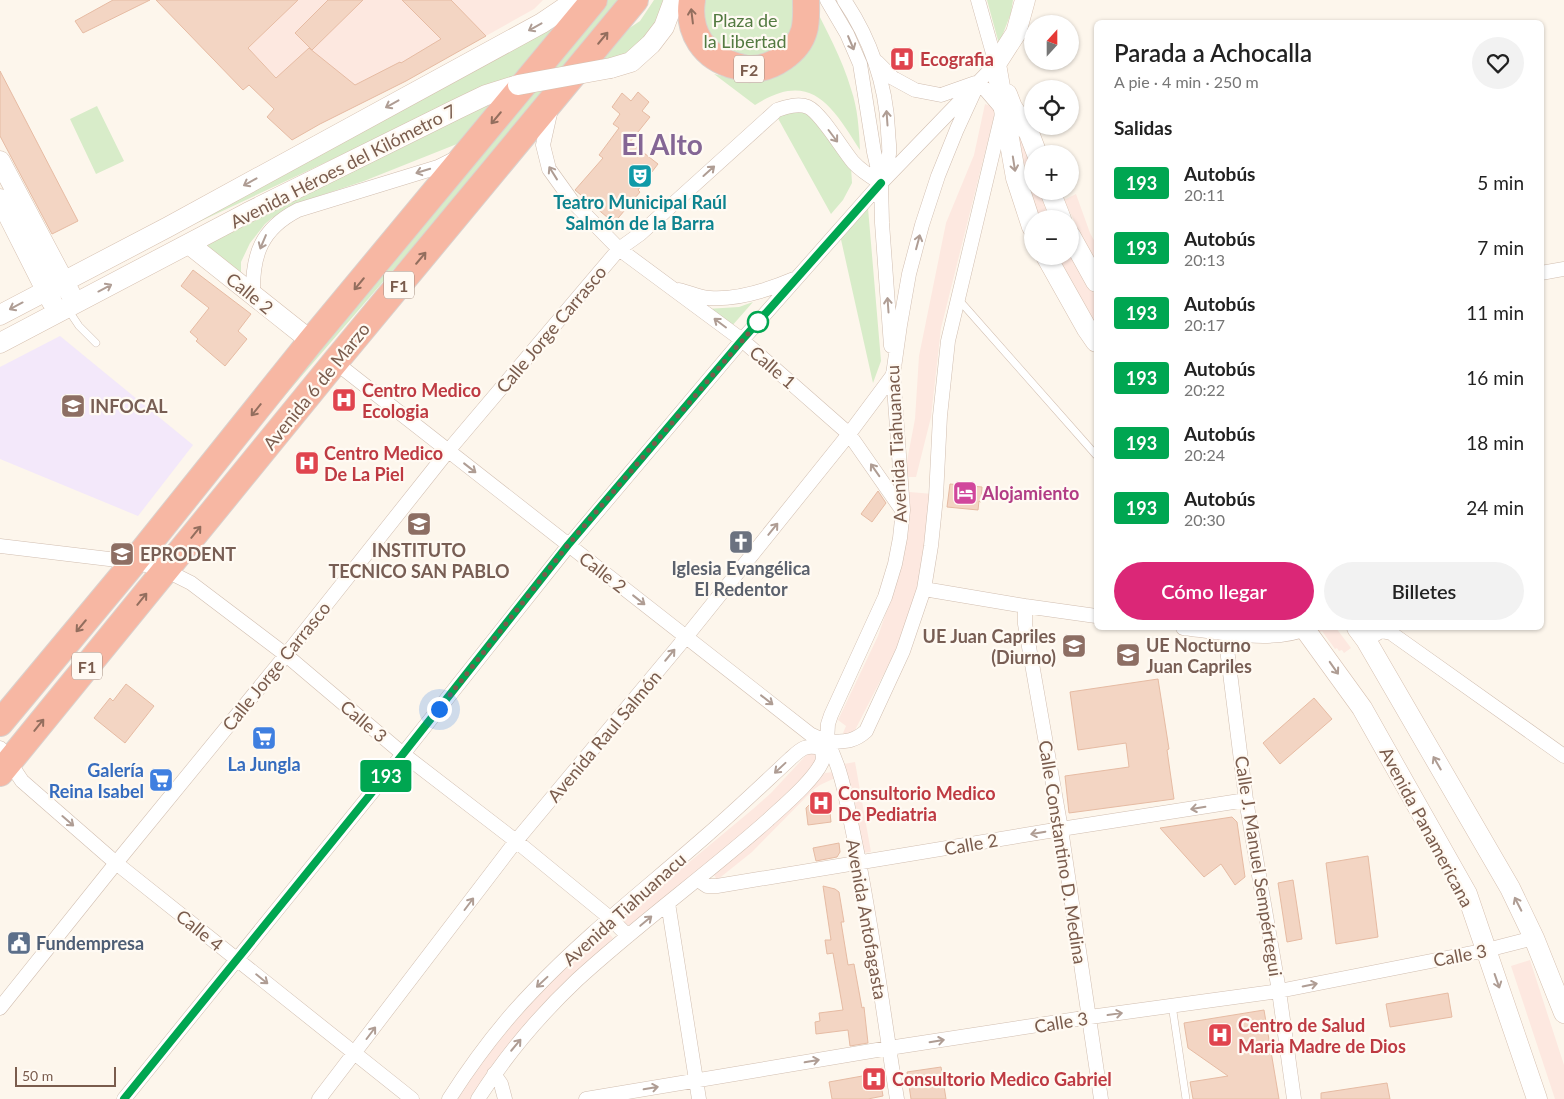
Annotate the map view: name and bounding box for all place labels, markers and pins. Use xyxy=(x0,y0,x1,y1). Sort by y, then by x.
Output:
hospital icon: Ecografia xyxy=(889,46,915,72)
place label: Ecografia xyxy=(920,48,994,70)
theatre icon: Teatro Municipal Raúl Salmón de la Barra xyxy=(627,163,653,189)
place label: Teatro Municipal Raúl Salmón de la Barra xyxy=(553,191,727,234)
unlabelled marker xyxy=(747,311,769,333)
place label: Centro Medico Ecologia xyxy=(362,379,481,422)
hospital icon: Centro Medico Ecologia xyxy=(331,387,357,413)
school or university icon: INFOCAL xyxy=(60,393,86,419)
place label: INFOCAL xyxy=(90,395,168,417)
place label: Centro Medico De La Piel xyxy=(324,442,443,485)
hospital icon: Centro Medico De La Piel xyxy=(294,450,320,476)
hotel icon: Alojamiento xyxy=(952,480,978,506)
place label: Alojamiento xyxy=(981,482,1079,504)
school or university icon: INSTITUTO TECNICO SAN PABLO xyxy=(406,511,432,537)
church icon: Iglesia Evangélica El Redentor xyxy=(728,529,754,555)
place label: INSTITUTO TECNICO SAN PABLO xyxy=(329,539,509,582)
school or university icon: EPRODENT xyxy=(109,541,135,567)
place label: EPRODENT xyxy=(140,543,236,565)
place label: Iglesia Evangélica El Redentor xyxy=(671,557,811,600)
place label: UE Juan Capriles (Diurno) xyxy=(923,625,1056,668)
school or university icon: UE Juan Capriles (Diurno) xyxy=(1061,633,1087,659)
place label: UE Nocturno Juan Capriles xyxy=(1146,634,1252,677)
school or university icon: UE Nocturno Juan Capriles xyxy=(1115,642,1141,668)
supermarket icon: La Jungla xyxy=(251,725,277,751)
place label: La Jungla xyxy=(227,753,301,775)
place label: Galería Reina Isabel xyxy=(49,759,144,802)
supermarket icon: Galería Reina Isabel xyxy=(148,767,174,793)
place label: Consultorio Medico De Pediatria xyxy=(838,782,996,825)
hospital icon: Consultorio Medico De Pediatria xyxy=(808,790,834,816)
public building icon: Fundempresa xyxy=(6,930,32,956)
place label: Fundempresa xyxy=(36,932,144,954)
place label: Centro de Salud Maria Madre de Dios xyxy=(1238,1014,1406,1057)
hospital icon: Centro de Salud Maria Madre de Dios xyxy=(1207,1022,1233,1048)
hospital icon: Consultorio Medico Gabriel xyxy=(861,1066,887,1092)
place label: Consultorio Medico Gabriel xyxy=(892,1068,1112,1090)

